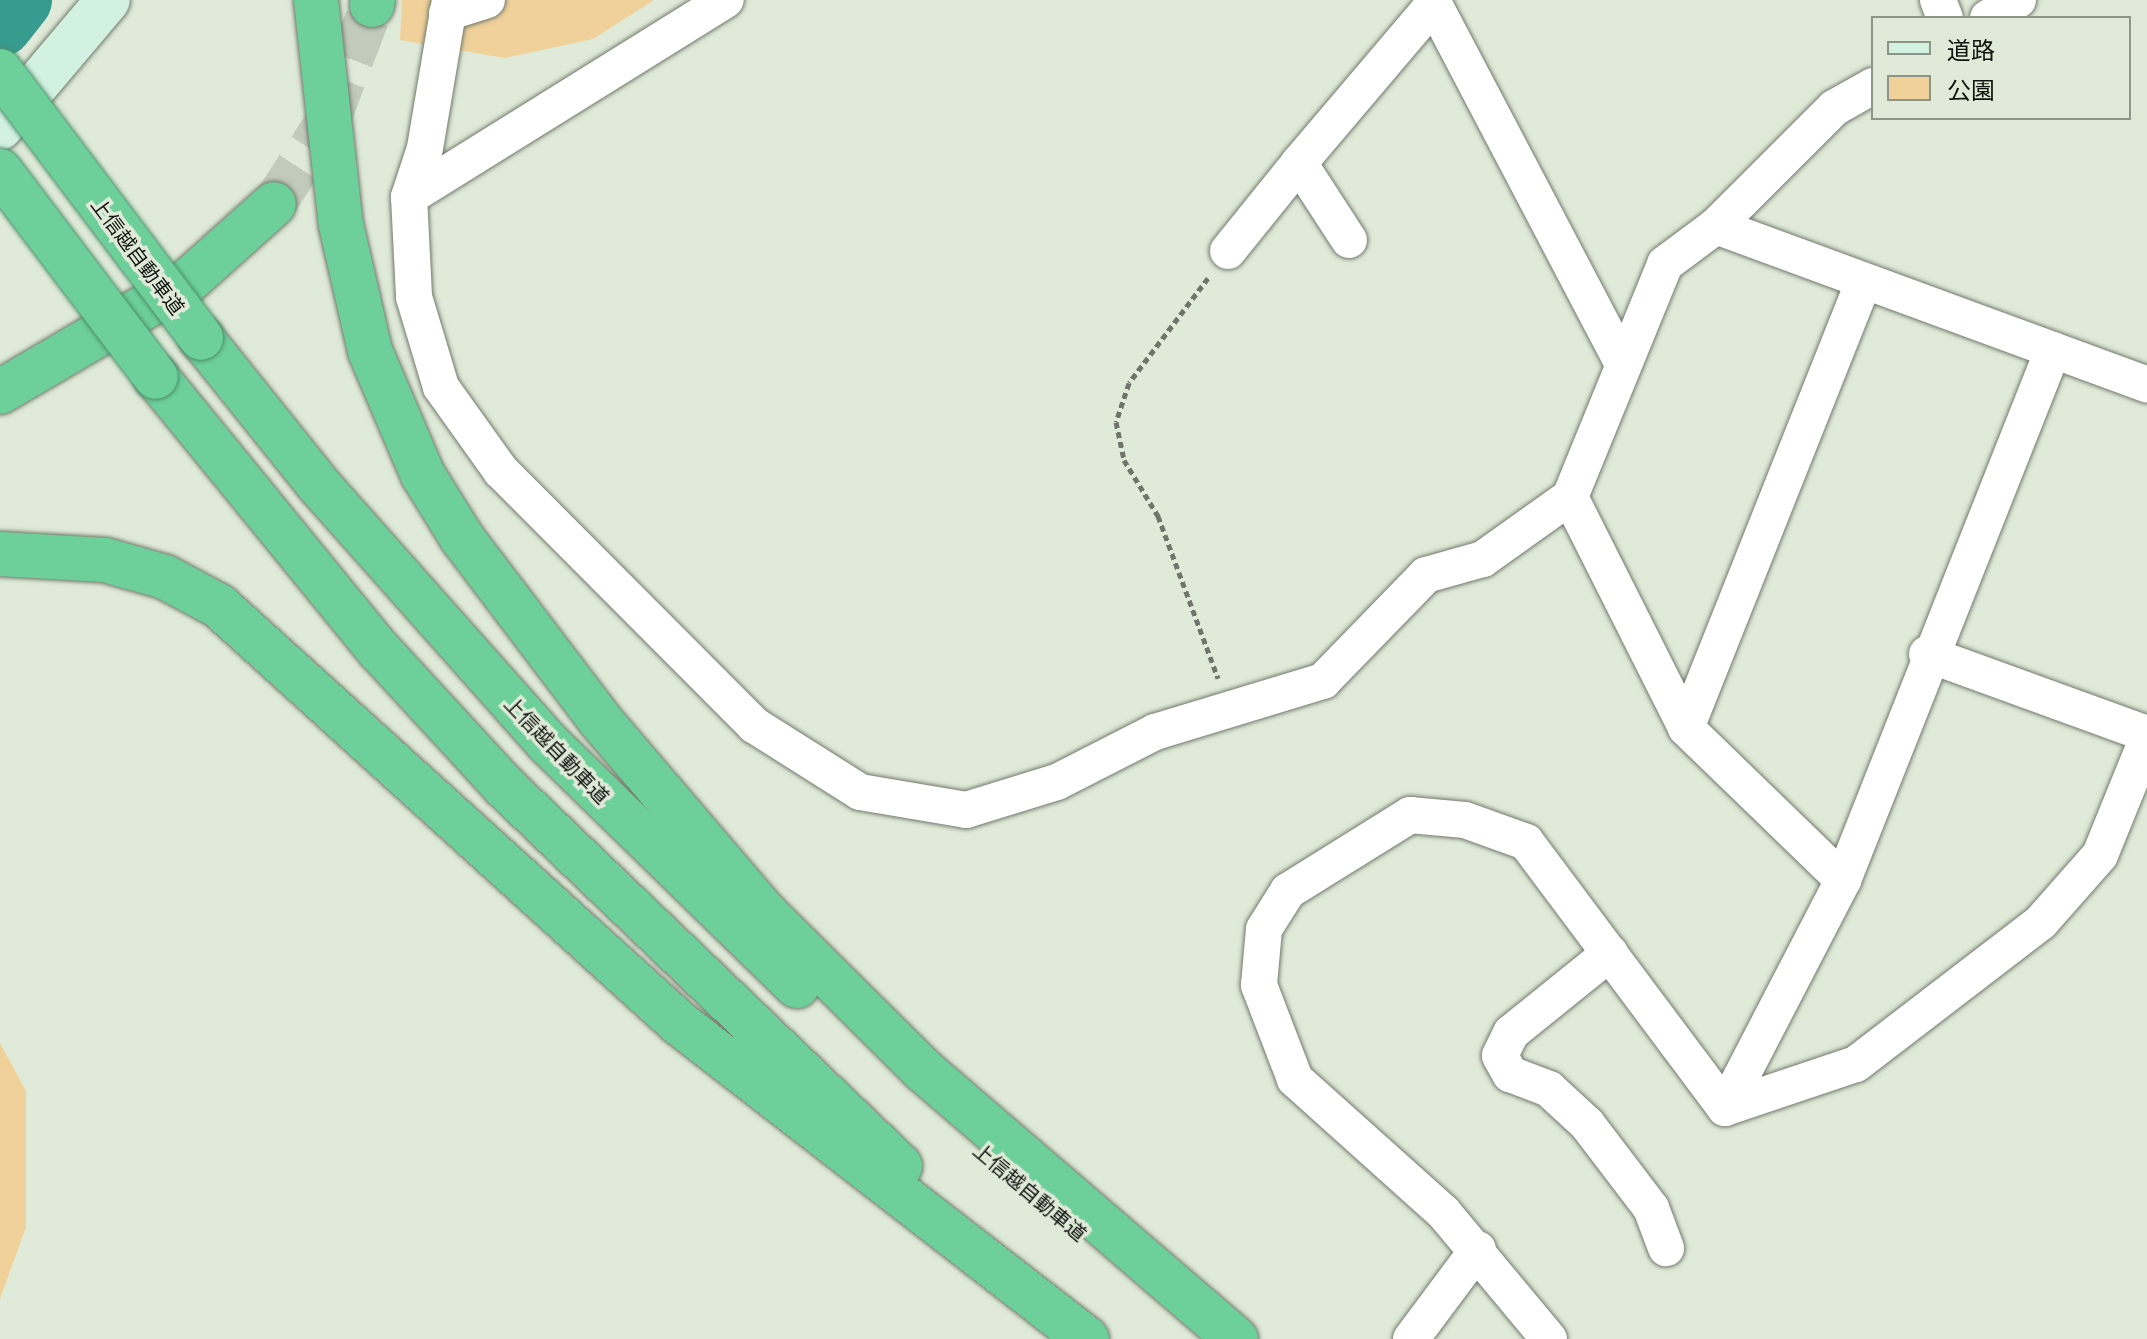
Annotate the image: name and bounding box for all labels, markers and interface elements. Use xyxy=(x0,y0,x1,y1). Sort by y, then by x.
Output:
legend xyxy=(1871,16,2131,120)
text: 道路 xyxy=(1947,33,1995,66)
text: 公園 xyxy=(1947,73,1995,106)
street label: 上信越自動車道 xyxy=(86,193,190,319)
street label: 上信越自動車道 xyxy=(500,691,614,809)
street label: 上信越自動車道 xyxy=(969,1138,1091,1246)

